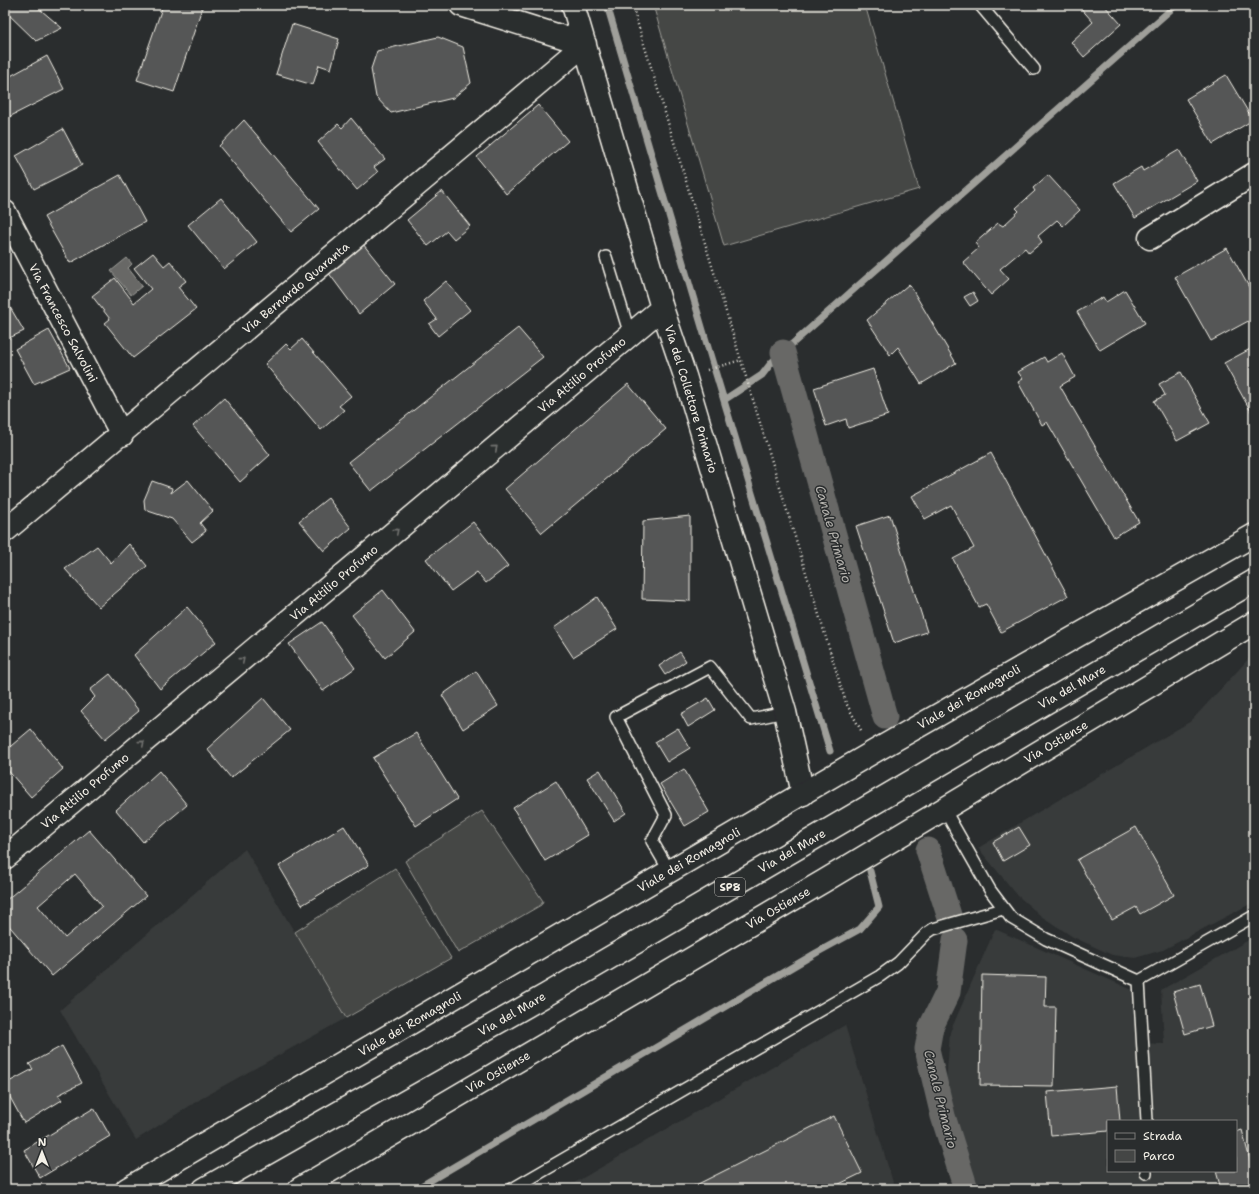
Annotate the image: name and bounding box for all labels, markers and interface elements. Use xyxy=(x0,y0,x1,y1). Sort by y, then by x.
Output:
street label: Via Bernardo Quaranta xyxy=(239,238,353,338)
street label: Via Francesco Salvolini xyxy=(25,261,101,385)
street label: Via del Collettore Primario xyxy=(661,323,721,475)
street label: Via Attilio Profumo xyxy=(535,333,629,417)
one-way arrow xyxy=(491,446,498,453)
water label: Canale Primario xyxy=(811,483,856,585)
one-way arrow xyxy=(391,529,398,536)
street label: Via Attilio Profumo xyxy=(287,541,381,625)
one-way arrow xyxy=(237,657,245,664)
street label: Viale dei Romagnoli xyxy=(915,661,1023,733)
street label: Via del Mare xyxy=(1035,661,1109,713)
street label: Via Ostiense xyxy=(1021,717,1091,767)
one-way arrow xyxy=(138,741,145,748)
street label: Via Attilio Profumo xyxy=(38,749,132,833)
street label: Viale dei Romagnoli xyxy=(635,824,743,896)
street label: Via del Mare xyxy=(755,825,829,877)
road number: SP8 xyxy=(715,878,745,896)
street label: Via Ostiense xyxy=(743,883,813,933)
street label: Viale dei Romagnoli xyxy=(356,988,464,1060)
street label: Via del Mare xyxy=(475,988,549,1040)
street label: Via Ostiense xyxy=(463,1047,533,1097)
water label: Canale Primario xyxy=(920,1048,961,1150)
legend xyxy=(1107,1120,1237,1172)
text: Strada xyxy=(1143,1128,1183,1144)
north arrow xyxy=(22,1132,62,1172)
text: N xyxy=(38,1135,47,1150)
text: Parco xyxy=(1143,1148,1175,1164)

